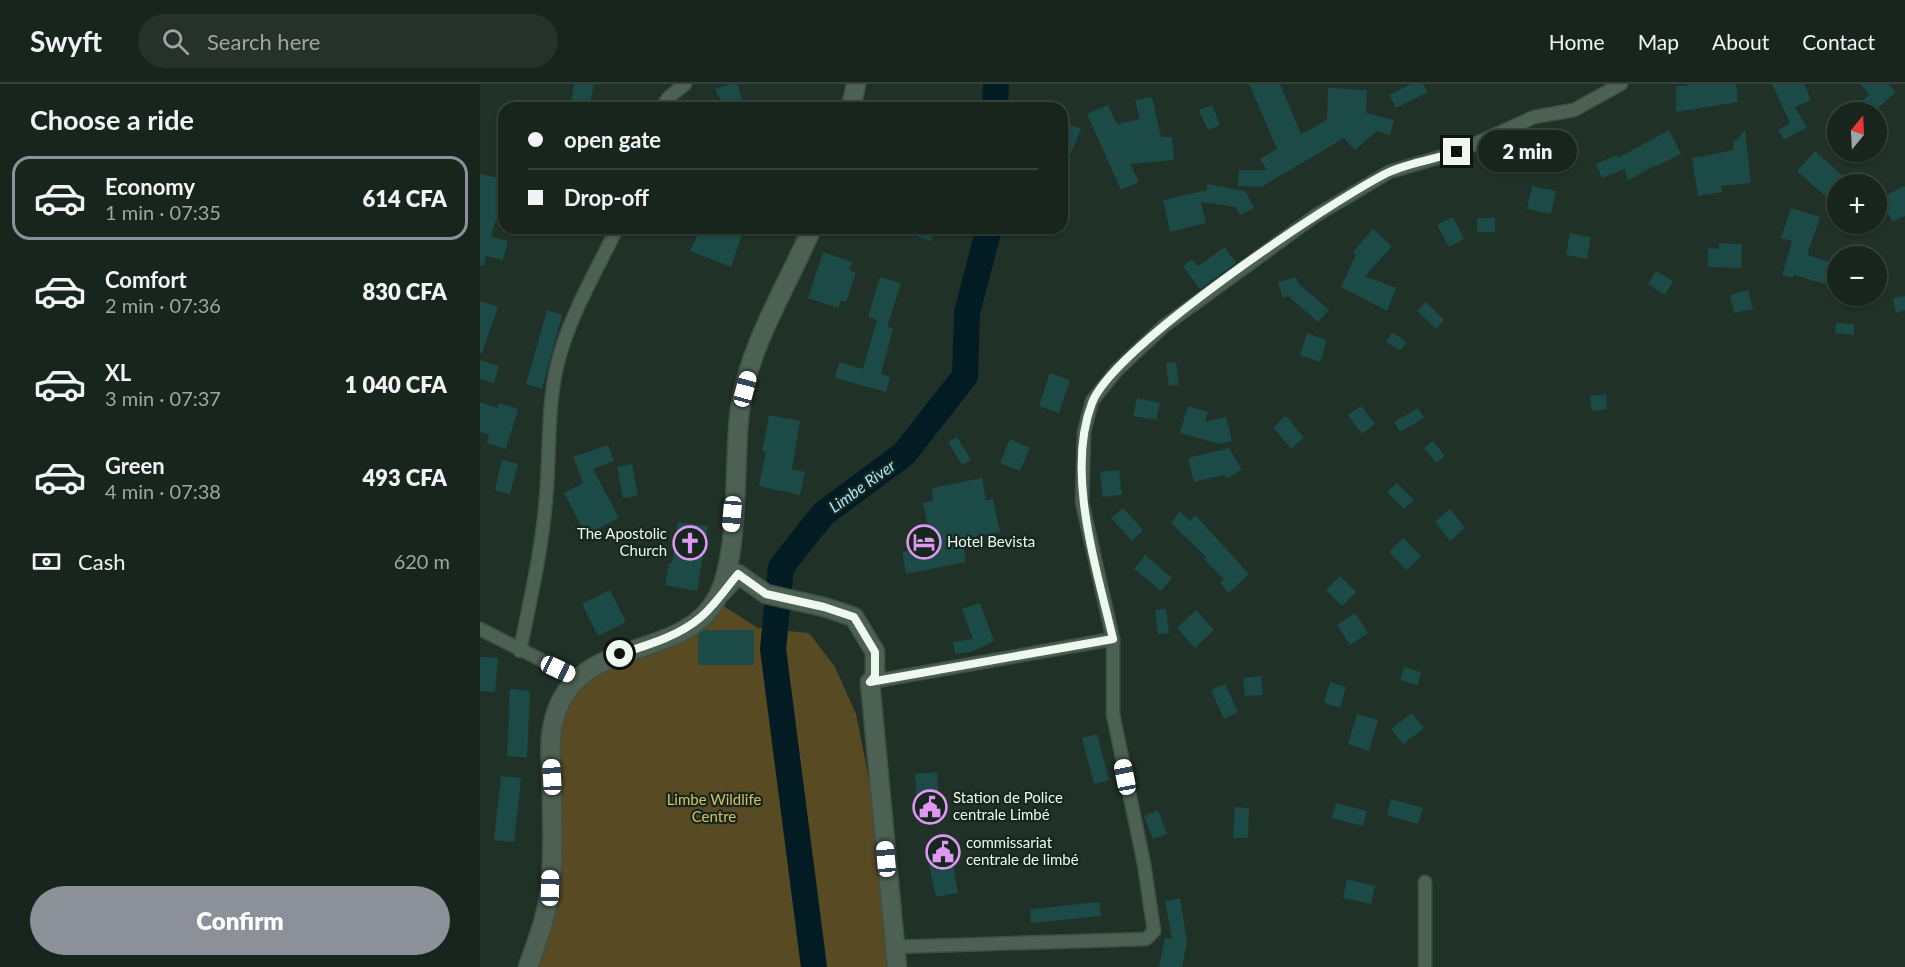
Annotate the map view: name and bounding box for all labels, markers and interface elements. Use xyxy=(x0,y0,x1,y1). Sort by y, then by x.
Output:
search box xyxy=(138,14,558,68)
text: Swyft xyxy=(30,24,102,58)
icon: search xyxy=(159,25,192,58)
text: Search here xyxy=(207,28,320,55)
text: Home xyxy=(1549,29,1605,54)
text: Map xyxy=(1638,29,1679,54)
text: About xyxy=(1712,29,1769,54)
text: Contact xyxy=(1802,29,1875,54)
north arrow xyxy=(1827,102,1887,162)
map controls xyxy=(1827,102,1887,306)
text: Choose a ride xyxy=(30,103,194,136)
text: open gate xyxy=(564,126,661,153)
callout: 2 min xyxy=(1478,131,1577,173)
route end xyxy=(1443,138,1470,165)
text: 2 min xyxy=(1503,139,1552,163)
icon: car xyxy=(33,171,87,225)
text: Economy xyxy=(105,173,195,200)
button: + xyxy=(1827,174,1887,234)
text: Drop-off xyxy=(564,184,649,211)
text: 614 CFA xyxy=(362,185,447,212)
text: 1 min · 07:35 xyxy=(105,200,221,224)
button: − xyxy=(1827,246,1887,306)
icon: car xyxy=(33,264,87,318)
text: Comfort xyxy=(105,266,187,293)
text: 830 CFA xyxy=(362,278,447,305)
text: 2 min · 07:36 xyxy=(105,293,221,317)
icon: car xyxy=(33,357,87,411)
text: XL xyxy=(105,359,131,386)
car xyxy=(732,369,758,409)
text: 1 040 CFA xyxy=(345,371,447,398)
text: 3 min · 07:37 xyxy=(105,386,221,410)
icon: car xyxy=(33,450,87,504)
text: Green xyxy=(105,452,165,479)
water label: Limbe River xyxy=(825,455,899,516)
text: 493 CFA xyxy=(362,464,447,491)
text: 4 min · 07:38 xyxy=(105,479,221,503)
car xyxy=(721,495,743,533)
place label: The Apostolic Church xyxy=(577,524,667,559)
hotel icon: Hotel Bevista xyxy=(906,524,942,560)
church icon: The Apostolic Church xyxy=(672,525,708,561)
place label: Hotel Bevista xyxy=(947,532,1035,550)
icon: cash xyxy=(30,545,63,578)
text: Cash xyxy=(78,548,125,575)
text: 620 m xyxy=(394,549,450,573)
route start xyxy=(606,640,633,667)
car xyxy=(538,653,578,685)
car xyxy=(1113,758,1137,796)
car xyxy=(542,759,562,795)
place label: Station de Police centrale Limbé xyxy=(953,788,1063,823)
public building icon: Station de Police centrale Limbé xyxy=(912,789,948,825)
park label: Limbe Wildlife Centre xyxy=(667,790,761,825)
place label: commissariat centrale de limbé xyxy=(966,833,1079,868)
public building icon: commissariat centrale de limbé xyxy=(925,834,961,870)
car xyxy=(875,840,897,878)
car xyxy=(541,870,559,906)
button: Confirm xyxy=(30,886,450,955)

